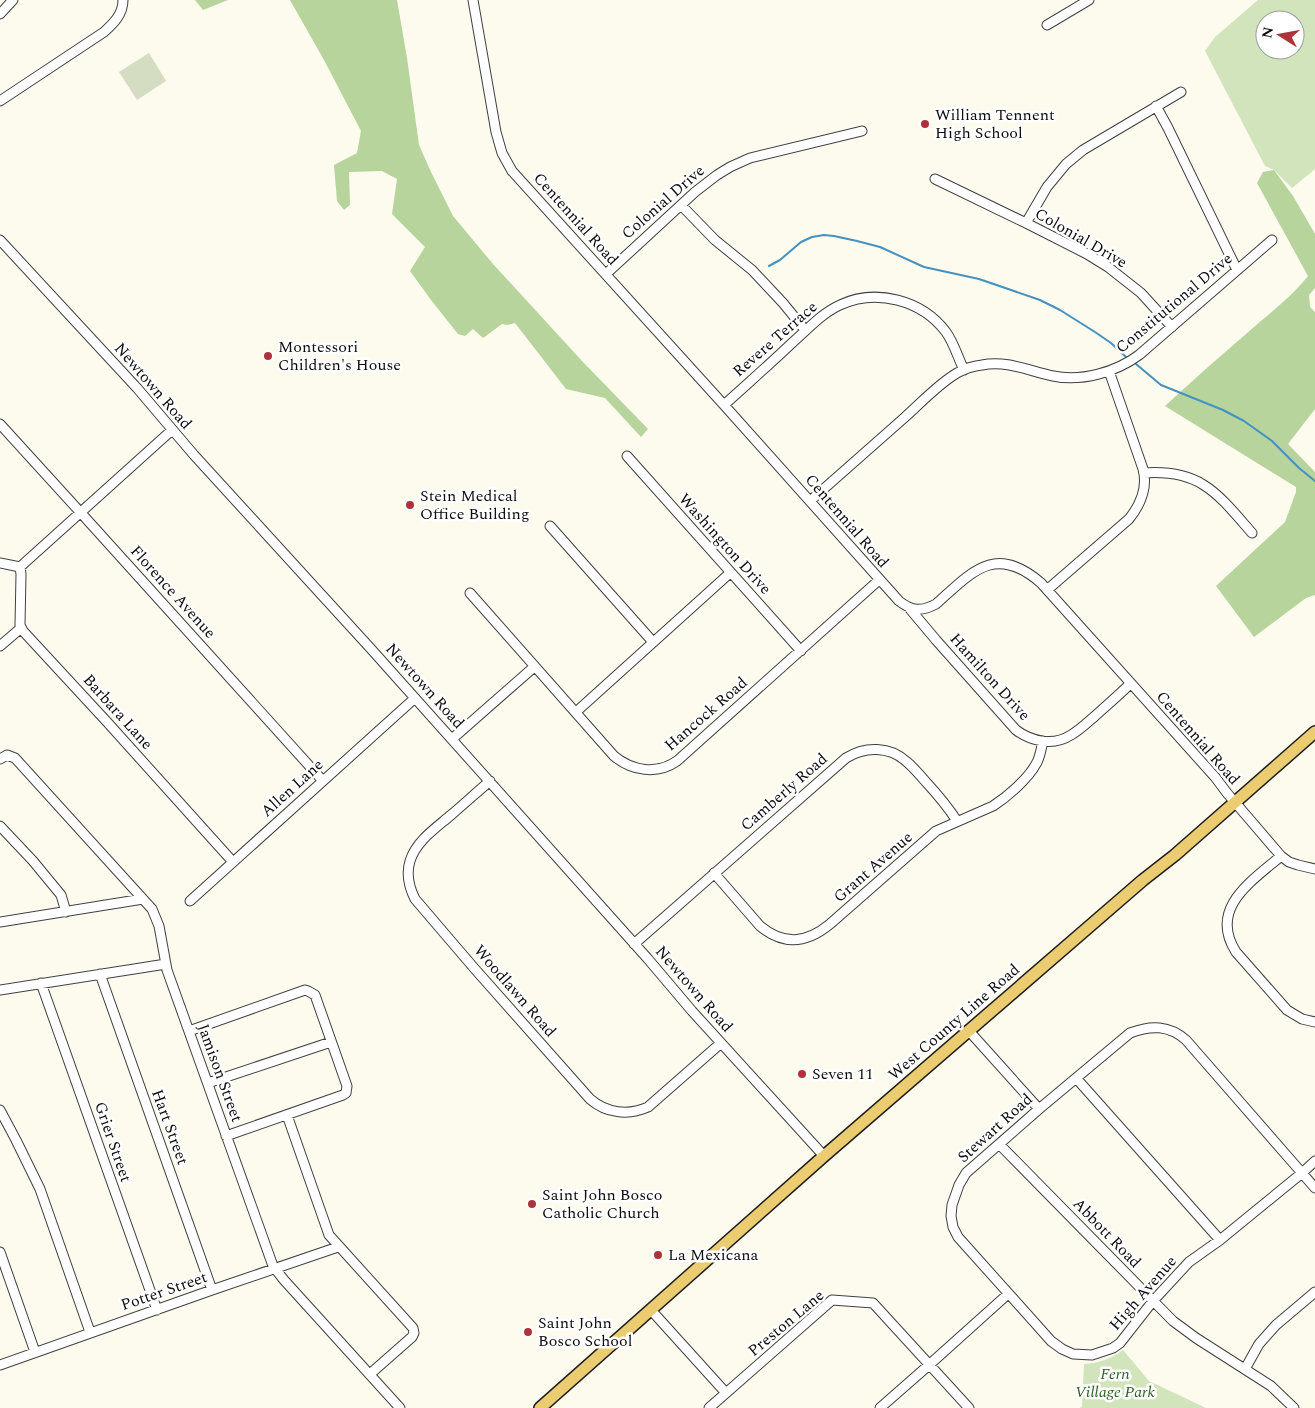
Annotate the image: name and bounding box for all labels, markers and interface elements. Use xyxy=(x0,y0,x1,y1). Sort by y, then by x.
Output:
north arrow xyxy=(1255,10,1305,60)
text: N xyxy=(1256,25,1279,40)
place label: William Tennent High School xyxy=(935,103,1055,145)
marker: William Tennent High School xyxy=(919,118,931,130)
street label: Colonial Drive xyxy=(616,159,710,245)
street label: Centennial Road xyxy=(528,167,624,271)
street label: Colonial Drive xyxy=(1030,202,1132,274)
street label: Constitutional Drive xyxy=(1110,247,1238,359)
street label: Revere Terrace xyxy=(727,295,823,383)
place label: Montessori Children's House xyxy=(278,335,401,377)
street label: Newtown Road xyxy=(108,337,198,435)
marker: Montessori Children's House xyxy=(262,350,274,362)
street label: Centennial Road xyxy=(799,469,895,573)
place label: Stein Medical Office Building xyxy=(420,484,530,526)
street label: Washington Drive xyxy=(673,488,777,600)
marker: Stein Medical Office Building xyxy=(404,499,416,511)
street label: Florence Avenue xyxy=(124,540,222,644)
street label: Hamilton Drive xyxy=(944,628,1036,726)
street label: Newtown Road xyxy=(380,638,470,734)
street label: Barbara Lane xyxy=(77,669,159,755)
street label: Hancock Road xyxy=(659,671,753,757)
street label: Centennial Road xyxy=(1150,686,1246,790)
street label: Camberly Road xyxy=(735,747,833,837)
street label: Allen Lane xyxy=(255,753,329,823)
street label: Grant Avenue xyxy=(828,826,918,908)
street label: Woodlawn Road xyxy=(468,939,562,1043)
street label: Newtown Road xyxy=(649,940,739,1038)
street label: West County Line Road xyxy=(883,958,1025,1086)
street label: Jamison Street xyxy=(191,1020,249,1126)
place label: Seven 11 xyxy=(812,1062,873,1086)
marker: Seven 11 xyxy=(796,1068,808,1080)
street label: Hart Street xyxy=(145,1086,195,1168)
street label: Stewart Road xyxy=(952,1088,1038,1168)
street label: Grier Street xyxy=(88,1099,138,1186)
place label: Saint John Bosco Catholic Church xyxy=(542,1183,662,1225)
street label: Abbott Road xyxy=(1067,1192,1147,1274)
marker: Saint John Bosco Catholic Church xyxy=(526,1198,538,1210)
place label: La Mexicana xyxy=(668,1243,759,1267)
marker: La Mexicana xyxy=(652,1249,664,1261)
street label: High Avenue xyxy=(1104,1250,1182,1336)
street label: Potter Street xyxy=(118,1265,211,1317)
street label: Preston Lane xyxy=(742,1284,830,1362)
place label: Saint John Bosco School xyxy=(538,1311,632,1353)
marker: Saint John Bosco School xyxy=(522,1326,534,1338)
park label: Fern Village Park xyxy=(1075,1362,1156,1404)

